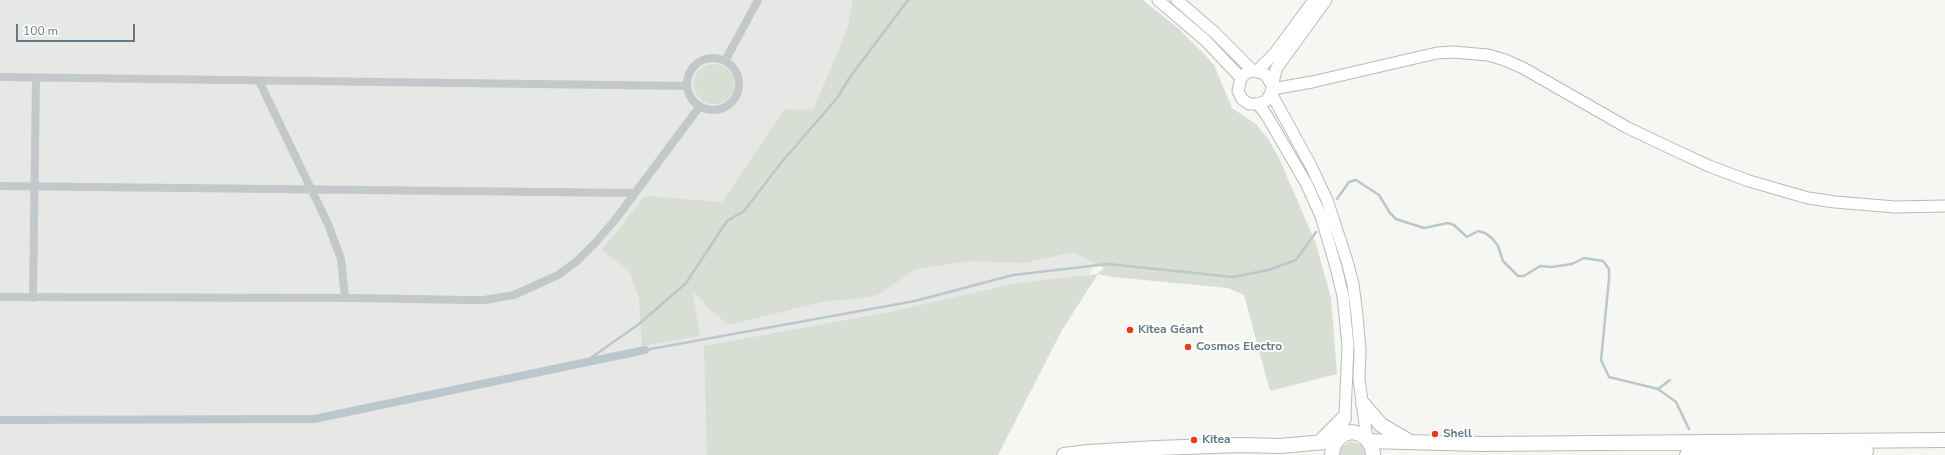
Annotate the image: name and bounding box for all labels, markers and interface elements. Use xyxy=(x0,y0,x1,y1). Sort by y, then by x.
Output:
scale bar xyxy=(18,16,137,42)
text: 100 m xyxy=(23,23,58,39)
place label: Kitea Géant xyxy=(1138,323,1203,337)
marker: Kitea Géant xyxy=(1125,325,1135,335)
place label: Cosmos Electro xyxy=(1196,340,1282,354)
marker: Cosmos Electro xyxy=(1183,342,1193,352)
place label: Shell xyxy=(1443,427,1472,441)
marker: Shell xyxy=(1430,429,1440,439)
place label: Kitea xyxy=(1202,433,1231,447)
marker: Kitea xyxy=(1189,435,1199,445)

